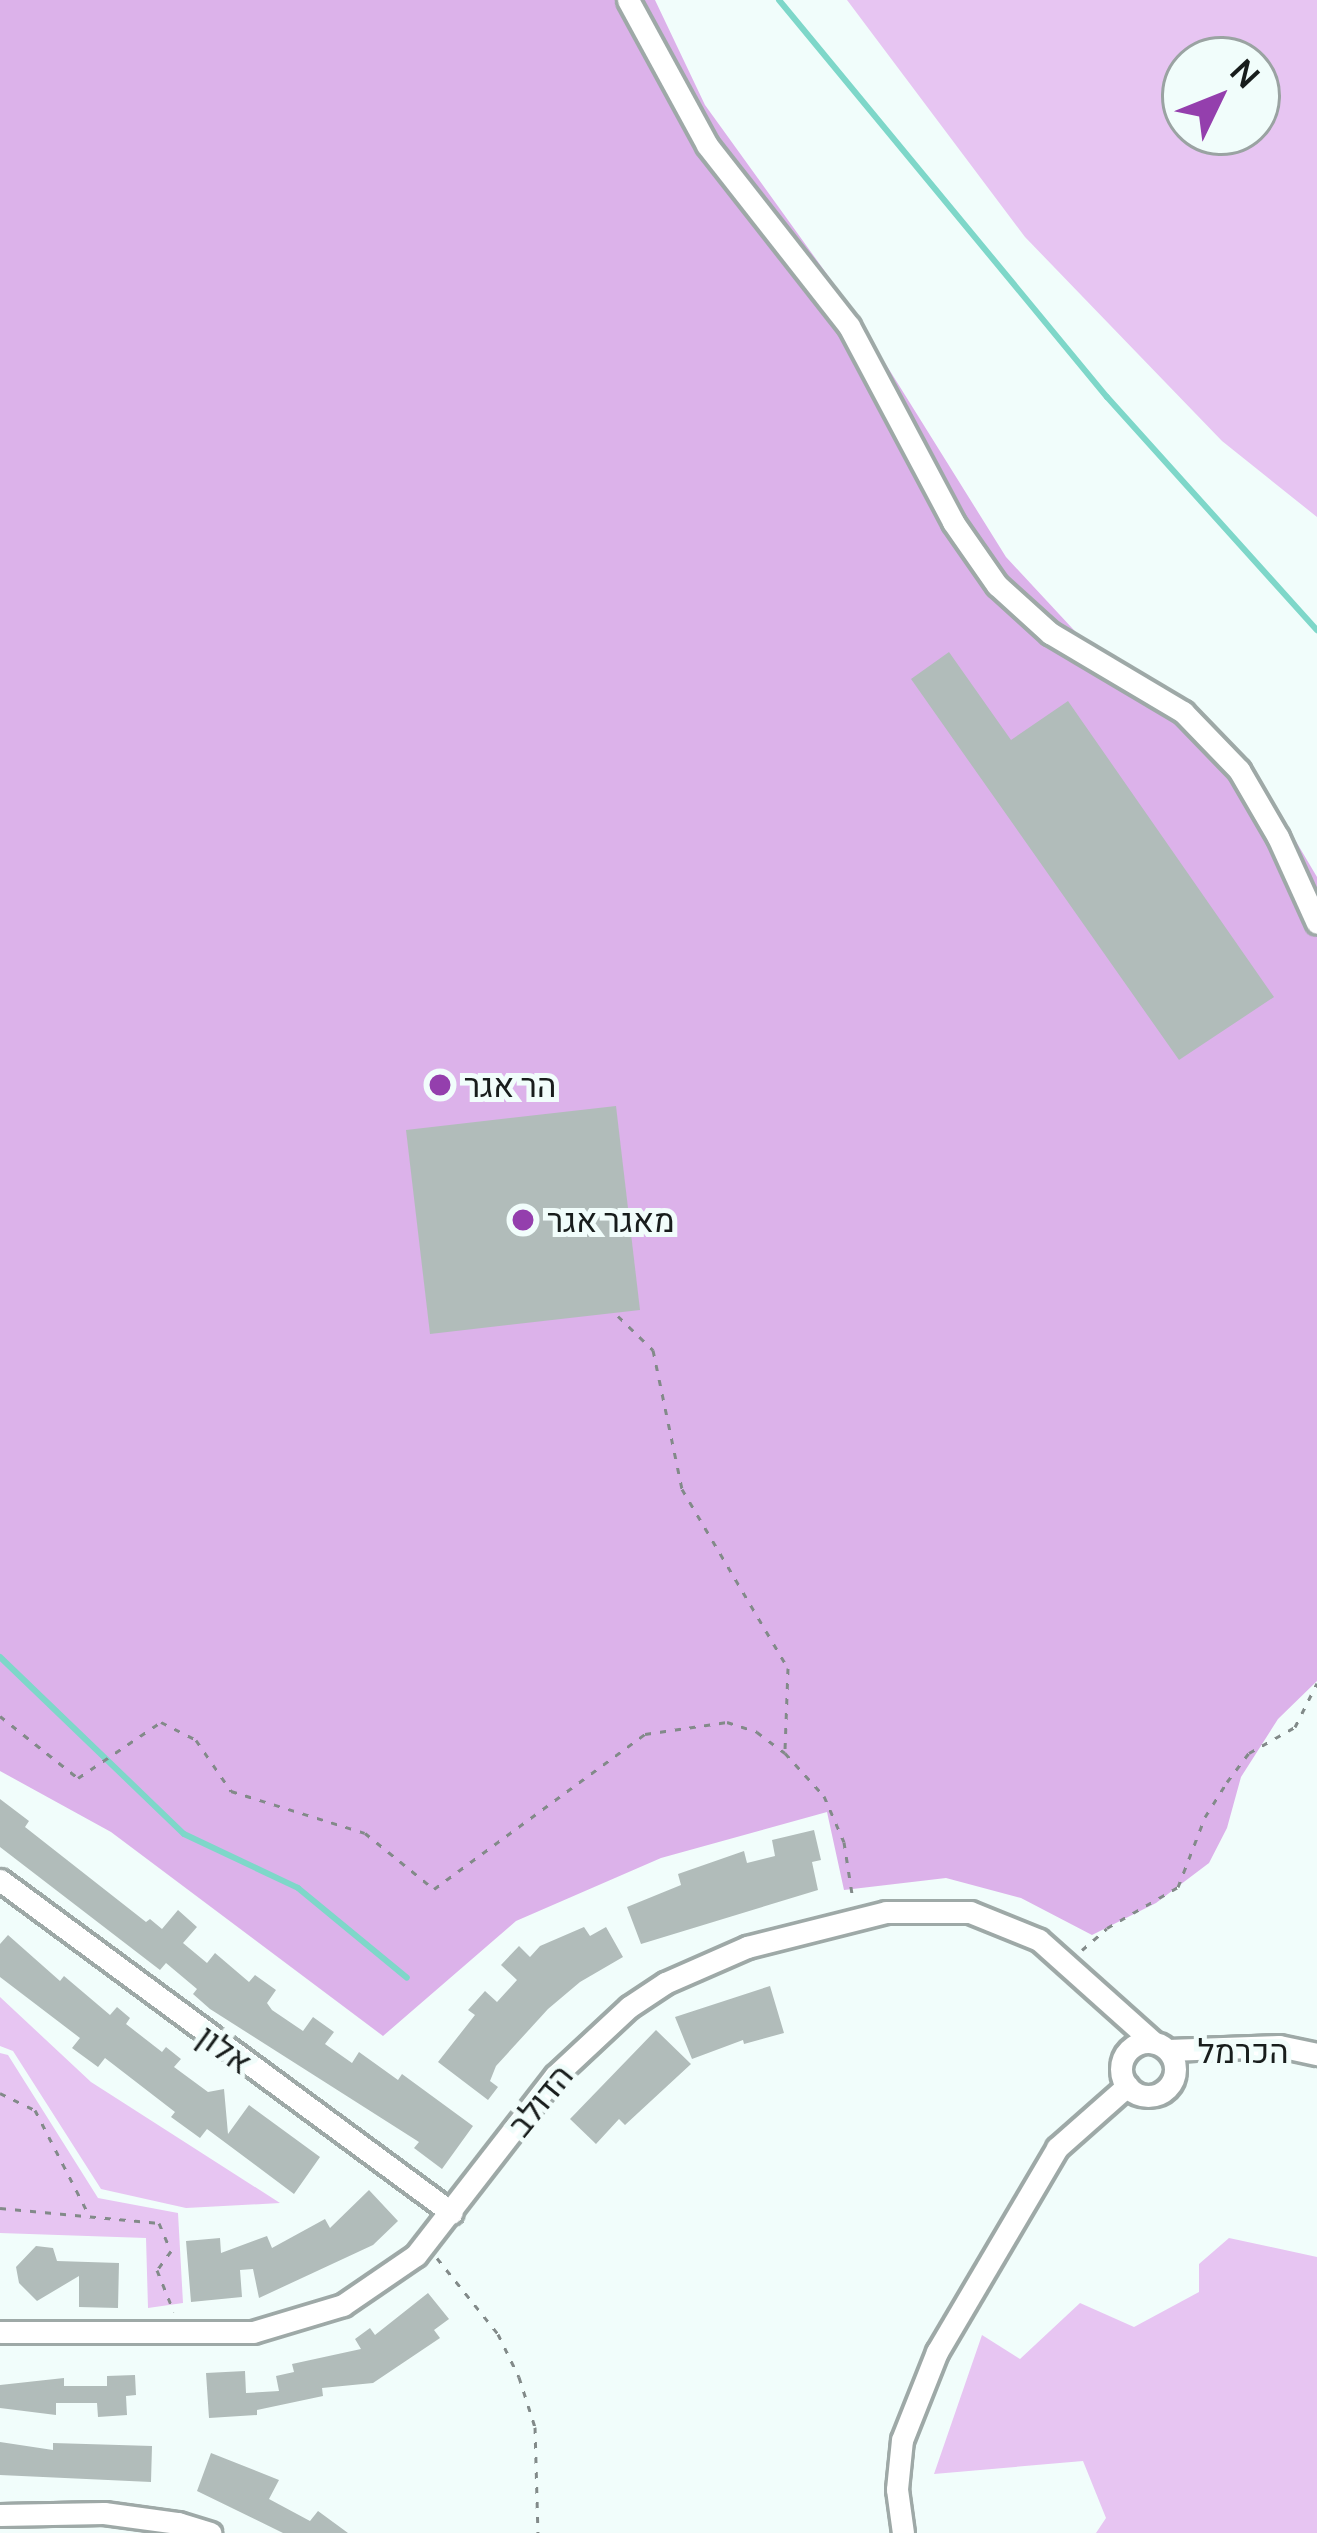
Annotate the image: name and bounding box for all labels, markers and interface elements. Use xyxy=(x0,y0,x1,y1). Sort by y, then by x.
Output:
north arrow xyxy=(1161,36,1281,156)
text: N xyxy=(1221,49,1270,97)
place label: הר אגר xyxy=(464,1065,556,1105)
marker: הר אגר xyxy=(427,1072,453,1098)
place label: מאגר אגר xyxy=(547,1200,675,1240)
marker: מאגר אגר xyxy=(510,1207,536,1233)
street label: אלון xyxy=(190,2016,260,2082)
street label: הכרמל xyxy=(1197,2031,1289,2071)
street label: הדולב xyxy=(499,2056,581,2144)

